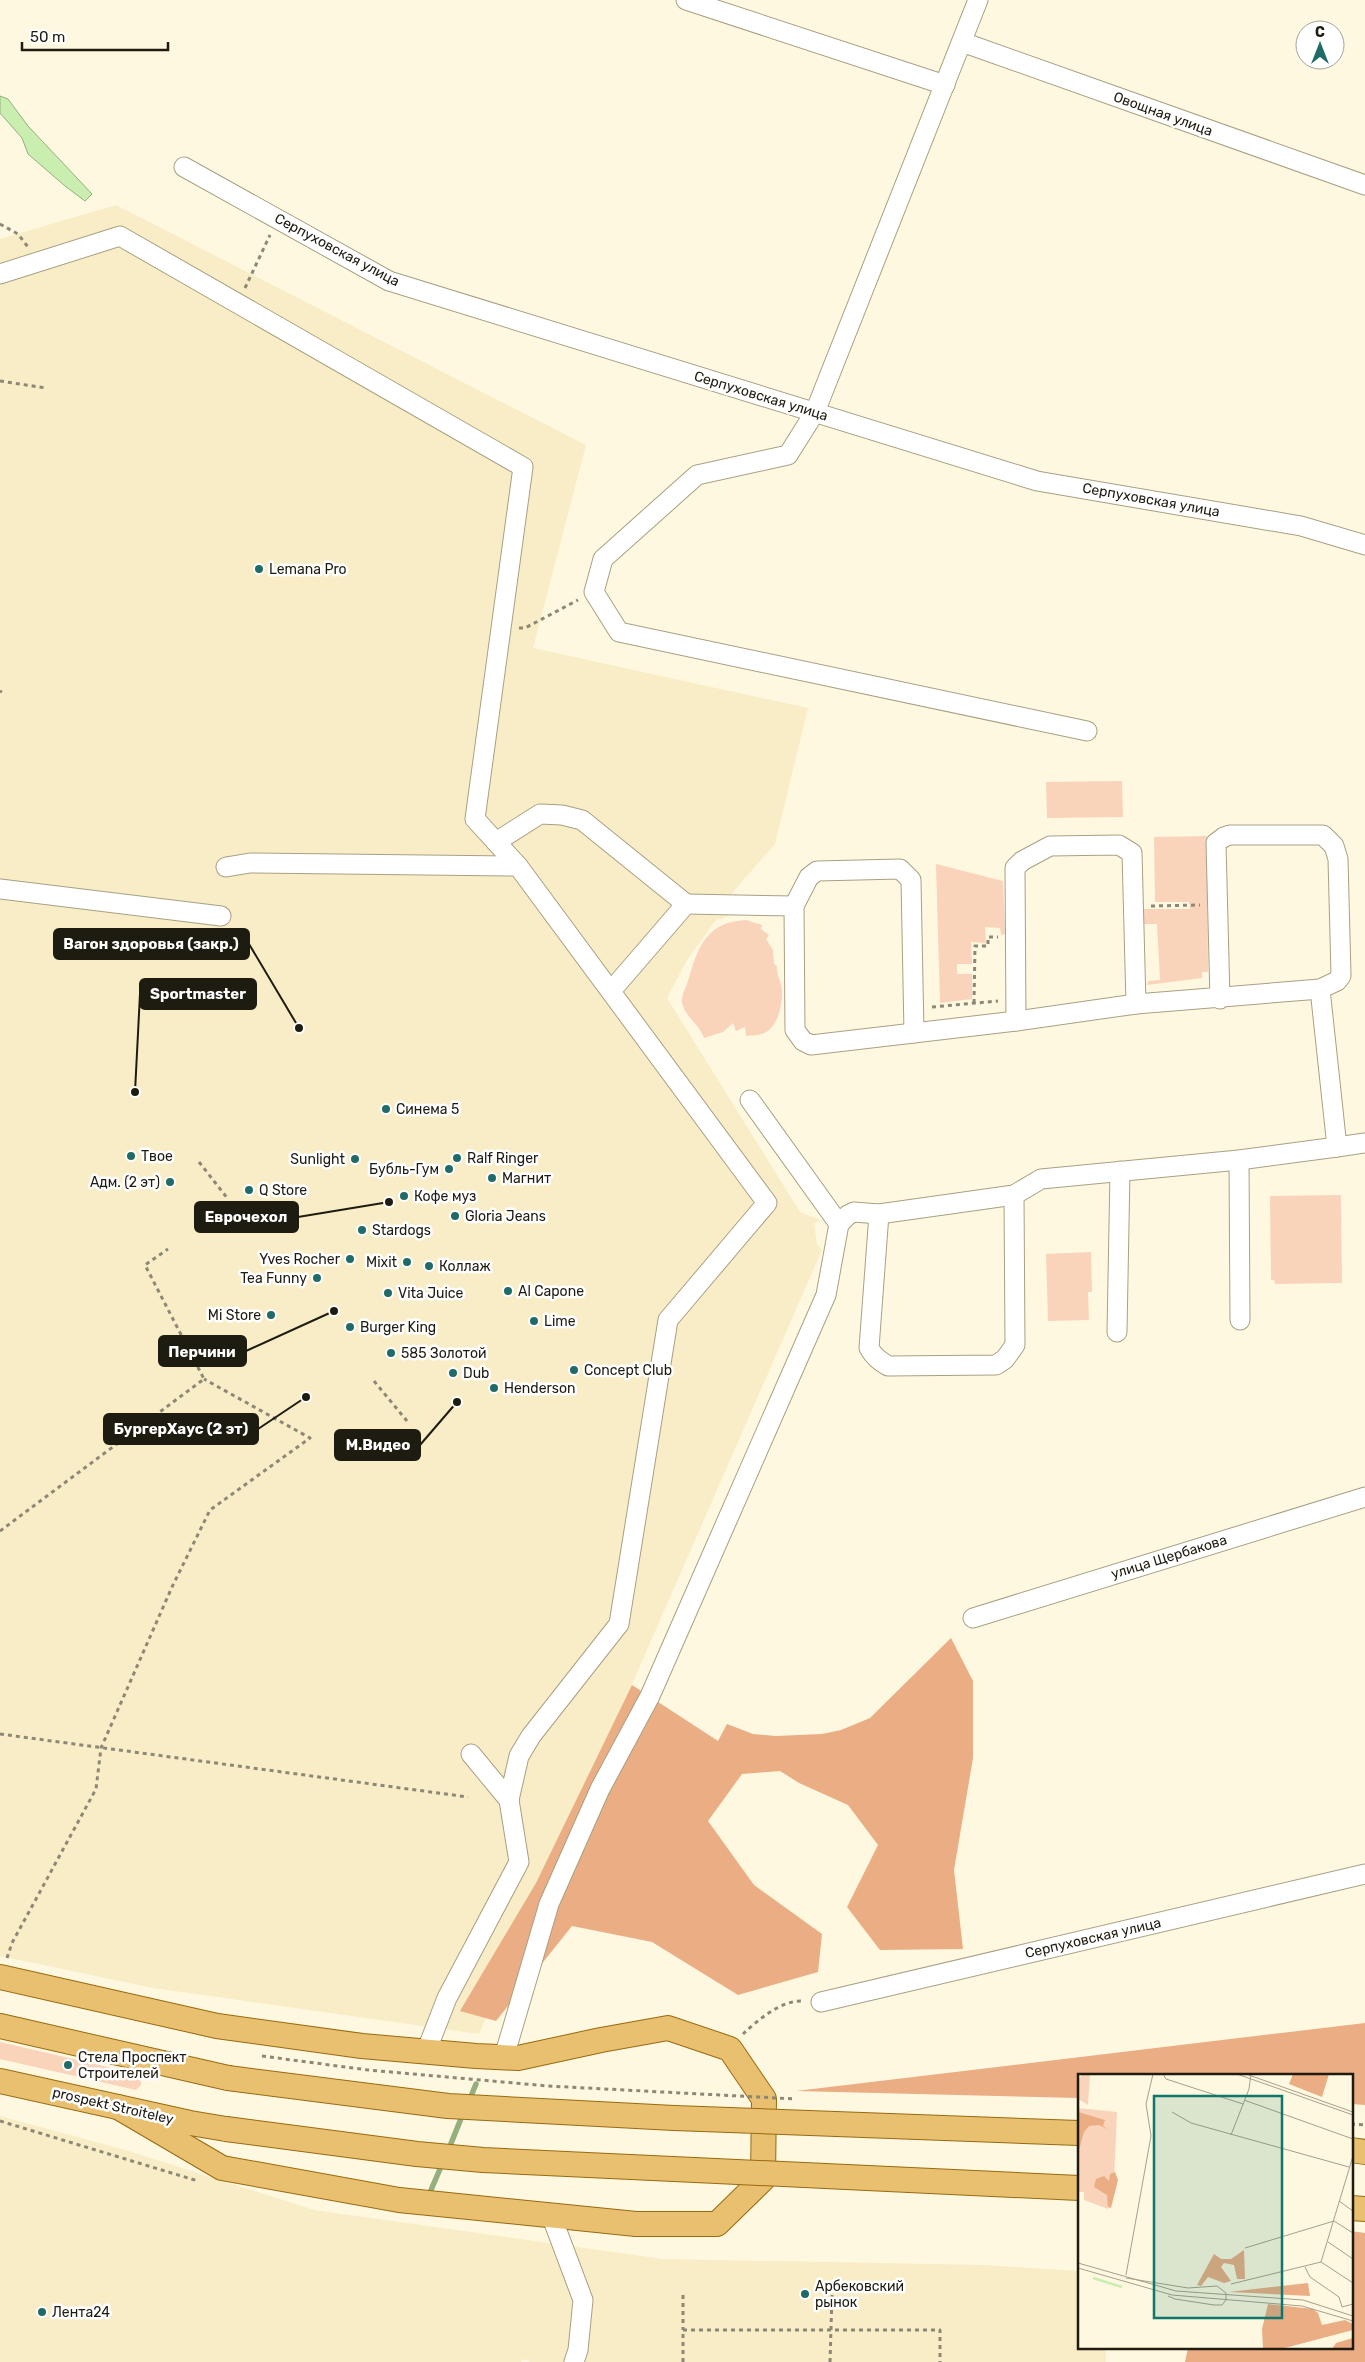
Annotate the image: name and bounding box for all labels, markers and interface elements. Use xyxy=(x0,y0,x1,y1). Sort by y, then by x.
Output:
scale bar xyxy=(22,20,169,52)
north arrow xyxy=(1295,20,1345,70)
text: С xyxy=(1315,24,1325,41)
text: 50 m xyxy=(30,28,65,46)
street label: Овощная улица xyxy=(1111,88,1215,140)
street label: Серпуховская улица xyxy=(272,210,402,290)
street label: Серпуховская улица xyxy=(692,368,830,424)
street label: Серпуховская улица xyxy=(1081,480,1221,520)
place label: Lemana Pro xyxy=(269,561,347,578)
marker: Lemana Pro xyxy=(253,563,265,575)
callout: Вагон здоровья (закр.) xyxy=(54,929,249,959)
text: Вагон здоровья (закр.) xyxy=(63,935,239,953)
callout: Sportmaster xyxy=(140,979,256,1009)
text: Sportmaster xyxy=(150,985,246,1003)
place label: Синема 5 xyxy=(396,1101,459,1118)
marker: Синема 5 xyxy=(380,1103,392,1115)
place label: Твое xyxy=(141,1148,173,1165)
marker: Твое xyxy=(125,1150,137,1162)
place label: Ralf Ringer xyxy=(467,1150,539,1167)
place label: Sunlight xyxy=(290,1151,346,1168)
marker: Ralf Ringer xyxy=(451,1152,463,1164)
marker: Sunlight xyxy=(349,1153,361,1165)
place label: Бубль-Гум xyxy=(369,1161,439,1178)
marker: Бубль-Гум xyxy=(443,1163,455,1175)
place label: Магнит xyxy=(502,1170,551,1187)
marker: Магнит xyxy=(486,1172,498,1184)
place label: Адм. (2 эт) xyxy=(90,1174,160,1191)
marker: Адм. (2 эт) xyxy=(164,1176,176,1188)
place label: Q Store xyxy=(259,1182,307,1199)
marker: Q Store xyxy=(243,1184,255,1196)
place label: Кофе муз xyxy=(414,1188,476,1205)
marker: Кофе муз xyxy=(398,1190,410,1202)
callout: Еврочехол xyxy=(195,1202,298,1232)
text: Еврочехол xyxy=(205,1208,287,1226)
place label: Gloria Jeans xyxy=(465,1208,546,1225)
marker: Gloria Jeans xyxy=(449,1210,461,1222)
place label: Stardogs xyxy=(372,1222,431,1239)
marker: Stardogs xyxy=(356,1224,368,1236)
place label: Yves Rocher xyxy=(259,1251,341,1268)
marker: Yves Rocher xyxy=(344,1253,356,1265)
place label: Mixit xyxy=(366,1254,398,1271)
marker: Mixit xyxy=(401,1256,413,1268)
place label: Коллаж xyxy=(439,1258,491,1275)
marker: Коллаж xyxy=(423,1260,435,1272)
place label: Tea Funny xyxy=(240,1270,307,1287)
marker: Tea Funny xyxy=(311,1272,323,1284)
place label: Al Capone xyxy=(518,1283,584,1300)
place label: Vita Juice xyxy=(398,1285,464,1302)
marker: Al Capone xyxy=(502,1285,514,1297)
marker: Vita Juice xyxy=(382,1287,394,1299)
place label: Mi Store xyxy=(208,1307,261,1324)
marker: Mi Store xyxy=(265,1309,277,1321)
place label: Lime xyxy=(544,1313,576,1330)
marker: Lime xyxy=(528,1315,540,1327)
place label: Burger King xyxy=(360,1319,436,1336)
marker: Burger King xyxy=(344,1321,356,1333)
callout: Перчини xyxy=(159,1336,246,1366)
text: Перчини xyxy=(168,1343,236,1361)
place label: 585 Золотой xyxy=(401,1345,486,1362)
marker: 585 Золотой xyxy=(385,1347,397,1359)
place label: Concept Club xyxy=(584,1362,672,1379)
marker: Concept Club xyxy=(568,1364,580,1376)
place label: Dub xyxy=(463,1365,489,1382)
marker: Dub xyxy=(447,1367,459,1379)
place label: Henderson xyxy=(504,1380,575,1397)
marker: Henderson xyxy=(488,1382,500,1394)
callout: БургерХаус (2 эт) xyxy=(104,1414,258,1444)
text: БургерХаус (2 эт) xyxy=(114,1420,249,1438)
callout: М.Видео xyxy=(335,1430,420,1460)
text: М.Видео xyxy=(346,1436,410,1454)
street label: улица Щербакова xyxy=(1109,1531,1229,1583)
street label: Серпуховская улица xyxy=(1023,1914,1163,1962)
place label: Стела Проспект Строителей xyxy=(78,2049,186,2082)
marker: Стела Проспект Строителей xyxy=(62,2059,74,2071)
inset map xyxy=(1078,2074,1352,2350)
street label: prospekt Stroiteley xyxy=(51,2084,175,2128)
place label: Арбековский рынок xyxy=(815,2278,904,2311)
marker: Арбековский рынок xyxy=(799,2288,811,2300)
place label: Лента24 xyxy=(52,2304,110,2321)
marker: Лента24 xyxy=(36,2306,48,2318)

